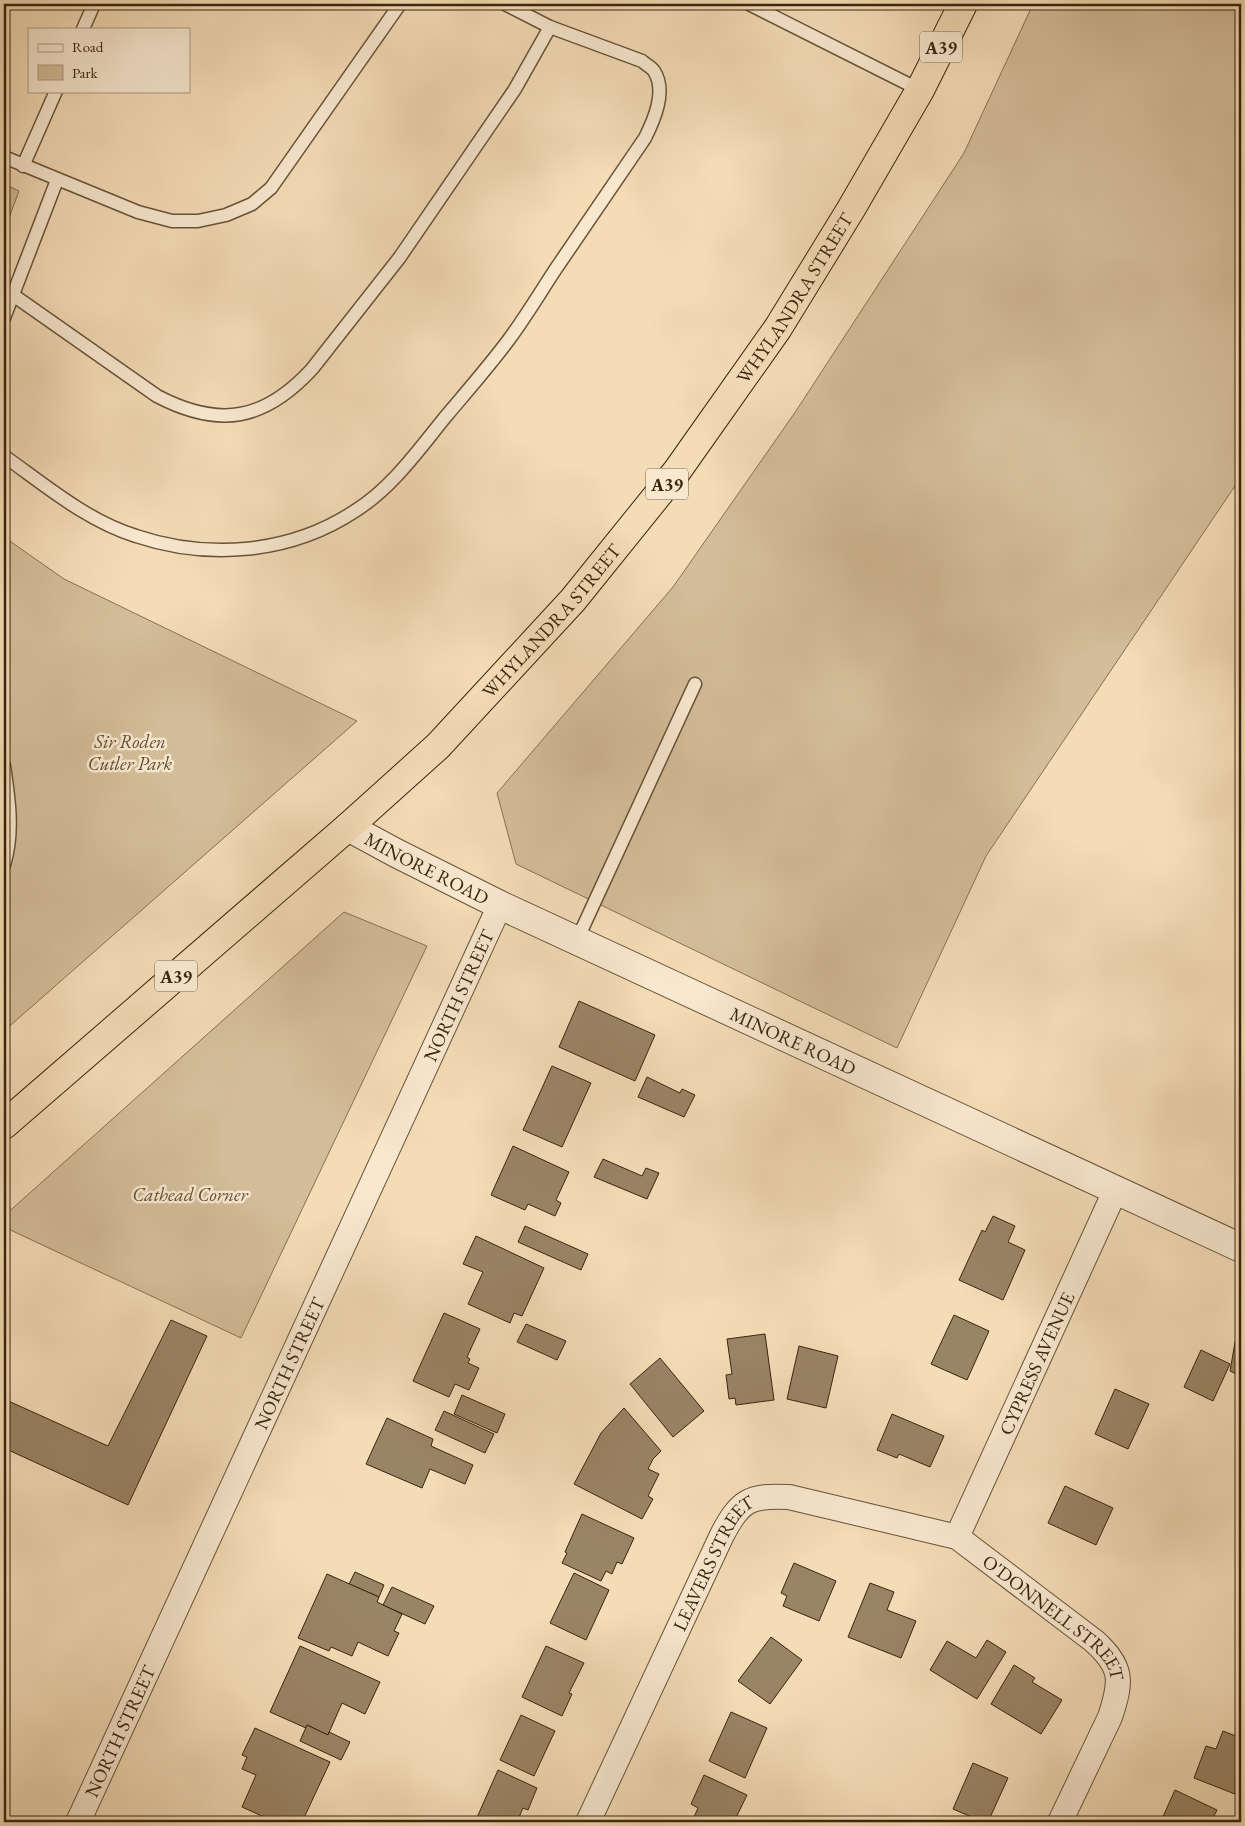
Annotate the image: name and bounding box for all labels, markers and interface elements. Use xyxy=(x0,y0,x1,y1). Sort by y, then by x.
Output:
legend xyxy=(28,28,190,92)
road number: A39 xyxy=(920,32,962,62)
text: Road xyxy=(72,37,104,56)
text: Park xyxy=(72,63,99,82)
street label: WHYLANDRA STREET xyxy=(730,208,858,388)
road number: A39 xyxy=(646,468,688,499)
street label: WHYLANDRA STREET xyxy=(476,538,626,703)
park label: Sir Roden Cutler Park xyxy=(88,729,173,776)
street label: MINORE ROAD xyxy=(360,826,493,910)
street label: NORTH STREET xyxy=(417,925,500,1065)
road number: A39 xyxy=(155,960,197,991)
street label: MINORE ROAD xyxy=(726,1001,860,1081)
park label: Cathead Corner xyxy=(132,1182,248,1207)
street label: CYPRESS AVENUE xyxy=(993,1288,1080,1439)
street label: NORTH STREET xyxy=(248,1293,330,1433)
street label: LEAVERS STREET xyxy=(666,1489,758,1635)
street label: O'DONNELL STREET xyxy=(978,1548,1131,1683)
street label: NORTH STREET xyxy=(79,1661,161,1801)

